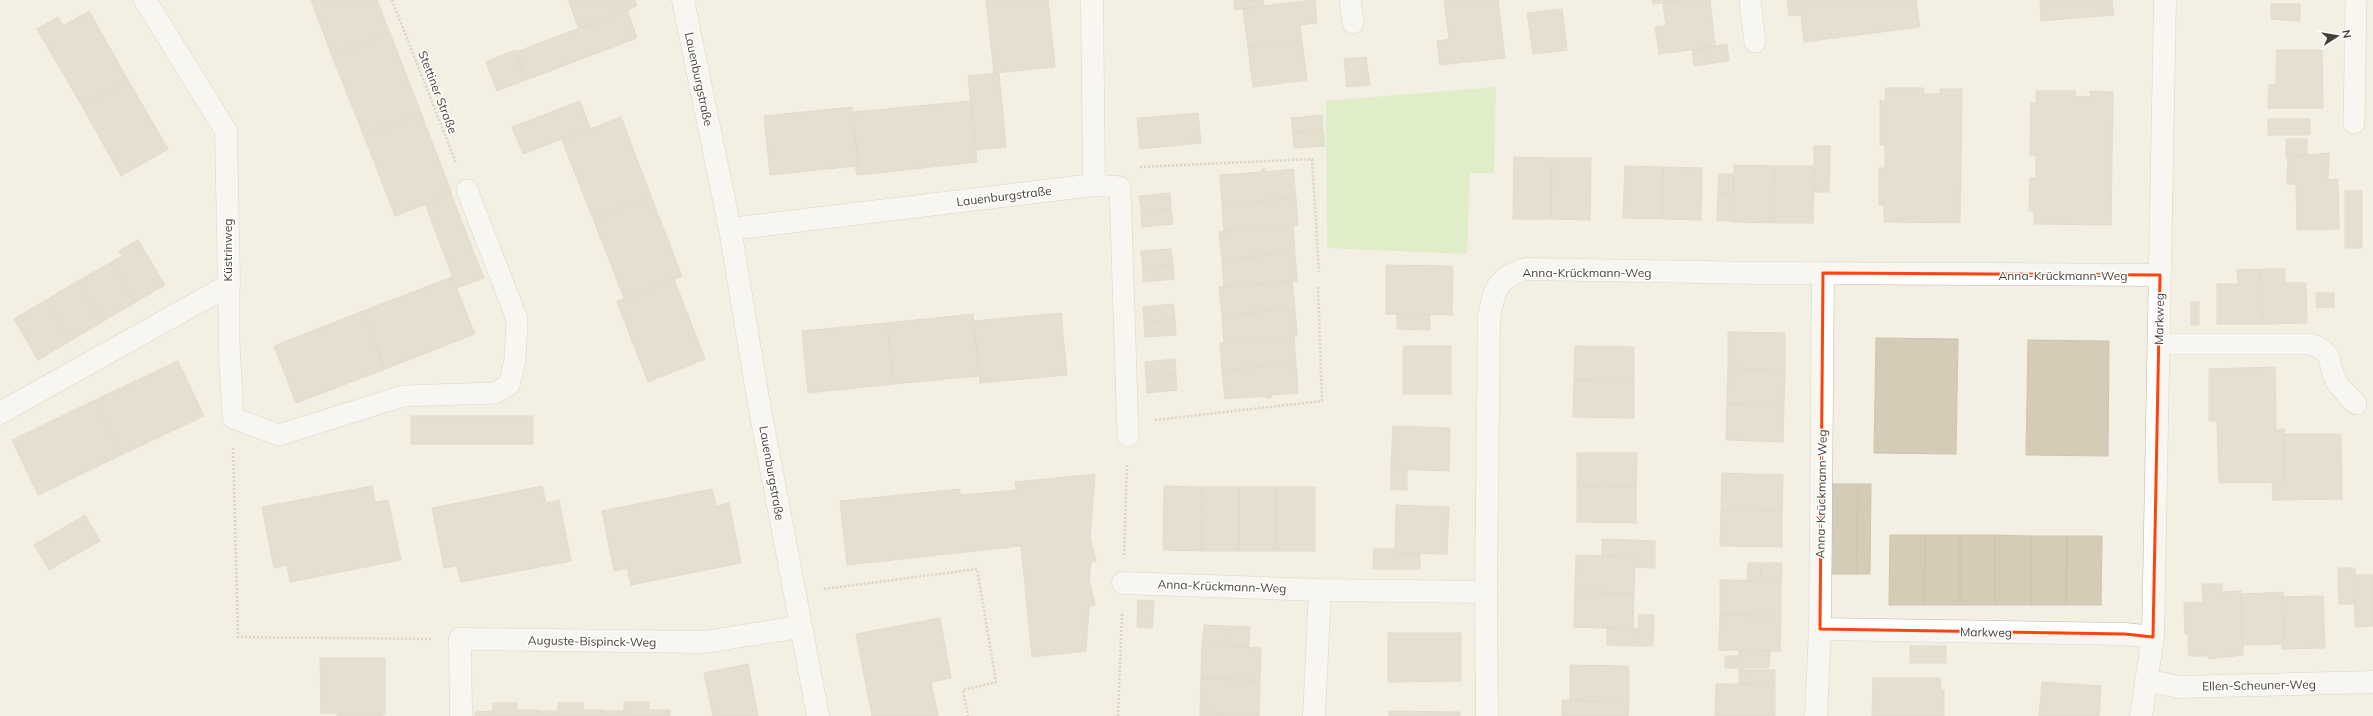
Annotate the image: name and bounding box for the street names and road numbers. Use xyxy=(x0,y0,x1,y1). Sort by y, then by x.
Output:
street label: Lauenburgstraße xyxy=(682,31,716,127)
street label: Stettiner Straße xyxy=(415,48,461,136)
street label: Lauenburgstraße xyxy=(956,183,1052,209)
street label: Küstrinweg xyxy=(220,219,235,281)
street label: Anna-Krückmann-Weg xyxy=(1523,265,1652,280)
street label: Anna-Krückmann-Weg xyxy=(1999,268,2128,283)
street label: Markweg xyxy=(2151,293,2167,345)
street label: Lauenburgstraße xyxy=(756,425,788,521)
street label: Anna-Krückmann-Weg xyxy=(1812,429,1830,559)
street label: Anna-Krückmann-Weg xyxy=(1157,576,1287,596)
street label: Markweg xyxy=(1960,624,2012,640)
street label: Auguste-Bispinck-Weg xyxy=(528,632,656,650)
street label: Ellen-Scheuner-Weg xyxy=(2202,677,2316,693)

